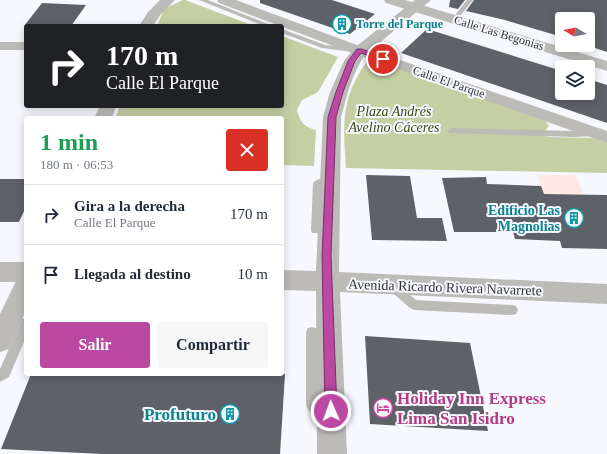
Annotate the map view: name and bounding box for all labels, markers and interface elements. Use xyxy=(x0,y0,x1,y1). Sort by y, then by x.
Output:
north arrow xyxy=(555,12,595,52)
map controls xyxy=(555,12,595,100)
building icon: Torre del Parque xyxy=(331,13,353,35)
street label: Calle Las Begonias xyxy=(452,13,546,53)
place label: Torre del Parque xyxy=(356,17,444,31)
icon: right xyxy=(40,40,92,92)
text: 170 m xyxy=(106,40,178,71)
pin xyxy=(366,42,400,76)
icon: arrive xyxy=(372,48,394,70)
button: layers xyxy=(555,60,595,100)
street label: Calle El Parque xyxy=(411,63,487,101)
text: Calle El Parque xyxy=(106,73,219,93)
park label: Plaza Andrés Avelino Cáceres xyxy=(348,104,440,135)
text: 1 min xyxy=(40,129,98,155)
button: close xyxy=(226,129,268,171)
text: 180 m · 06:53 xyxy=(40,157,113,172)
text: Gira a la derecha xyxy=(74,198,185,214)
place label: Edificio Las Magnolias xyxy=(488,203,561,234)
icon: right xyxy=(40,204,62,226)
text: 170 m xyxy=(230,206,268,222)
building icon: Edificio Las Magnolias xyxy=(563,207,585,229)
text: Calle El Parque xyxy=(74,215,156,230)
icon: arrive xyxy=(40,264,62,286)
text: Llegada al destino xyxy=(74,266,191,282)
text: 10 m xyxy=(238,266,268,282)
street label: Avenida Ricardo Rivera Navarrete xyxy=(348,277,542,298)
button: Salir xyxy=(40,322,150,368)
button: Compartir xyxy=(158,322,268,368)
place label: Holiday Inn Express Lima San Isidro xyxy=(397,389,546,428)
position arrow xyxy=(310,390,352,432)
hotel icon: Holiday Inn Express Lima San Isidro xyxy=(372,397,394,419)
building icon: Profuturo xyxy=(219,403,241,425)
place label: Profuturo xyxy=(144,405,216,424)

